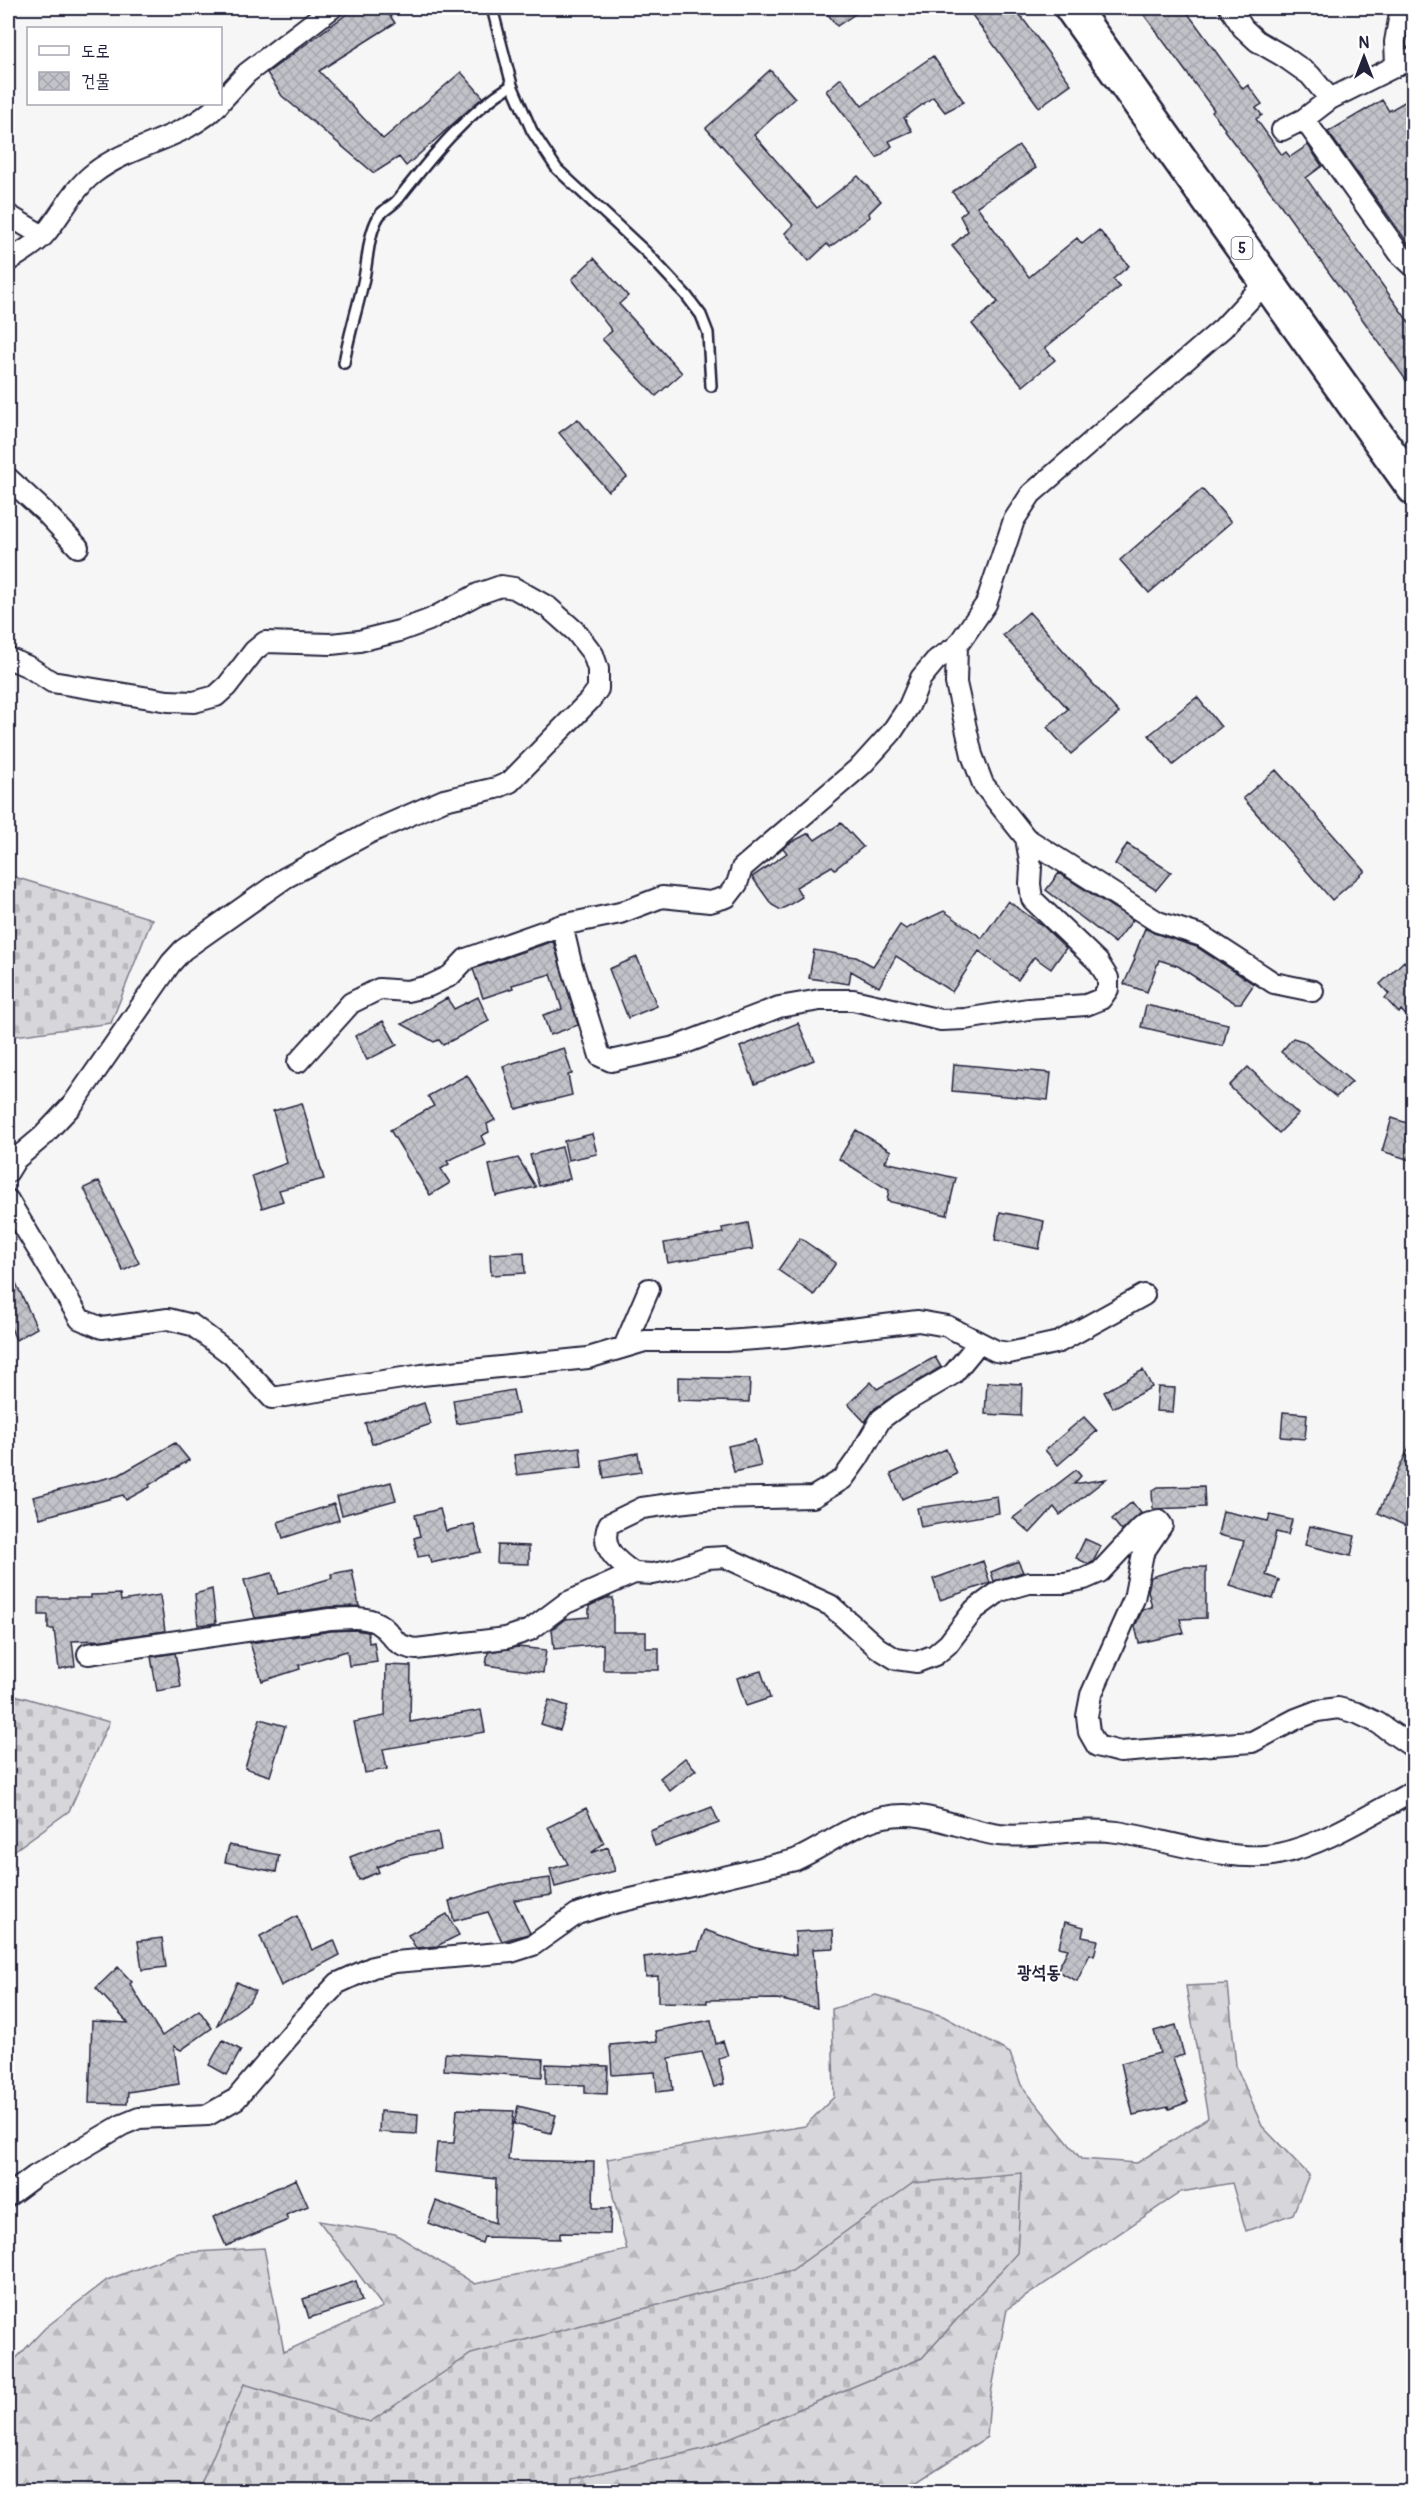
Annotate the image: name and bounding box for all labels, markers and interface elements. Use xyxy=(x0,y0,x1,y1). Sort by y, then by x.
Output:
legend xyxy=(27,27,222,105)
north arrow xyxy=(1334,27,1394,87)
text: N xyxy=(1359,33,1370,53)
text: 도로 xyxy=(81,40,110,63)
text: 건물 xyxy=(81,70,110,93)
road number: 5 xyxy=(1232,237,1252,259)
district label: 광석동 xyxy=(1017,1961,1061,1984)

